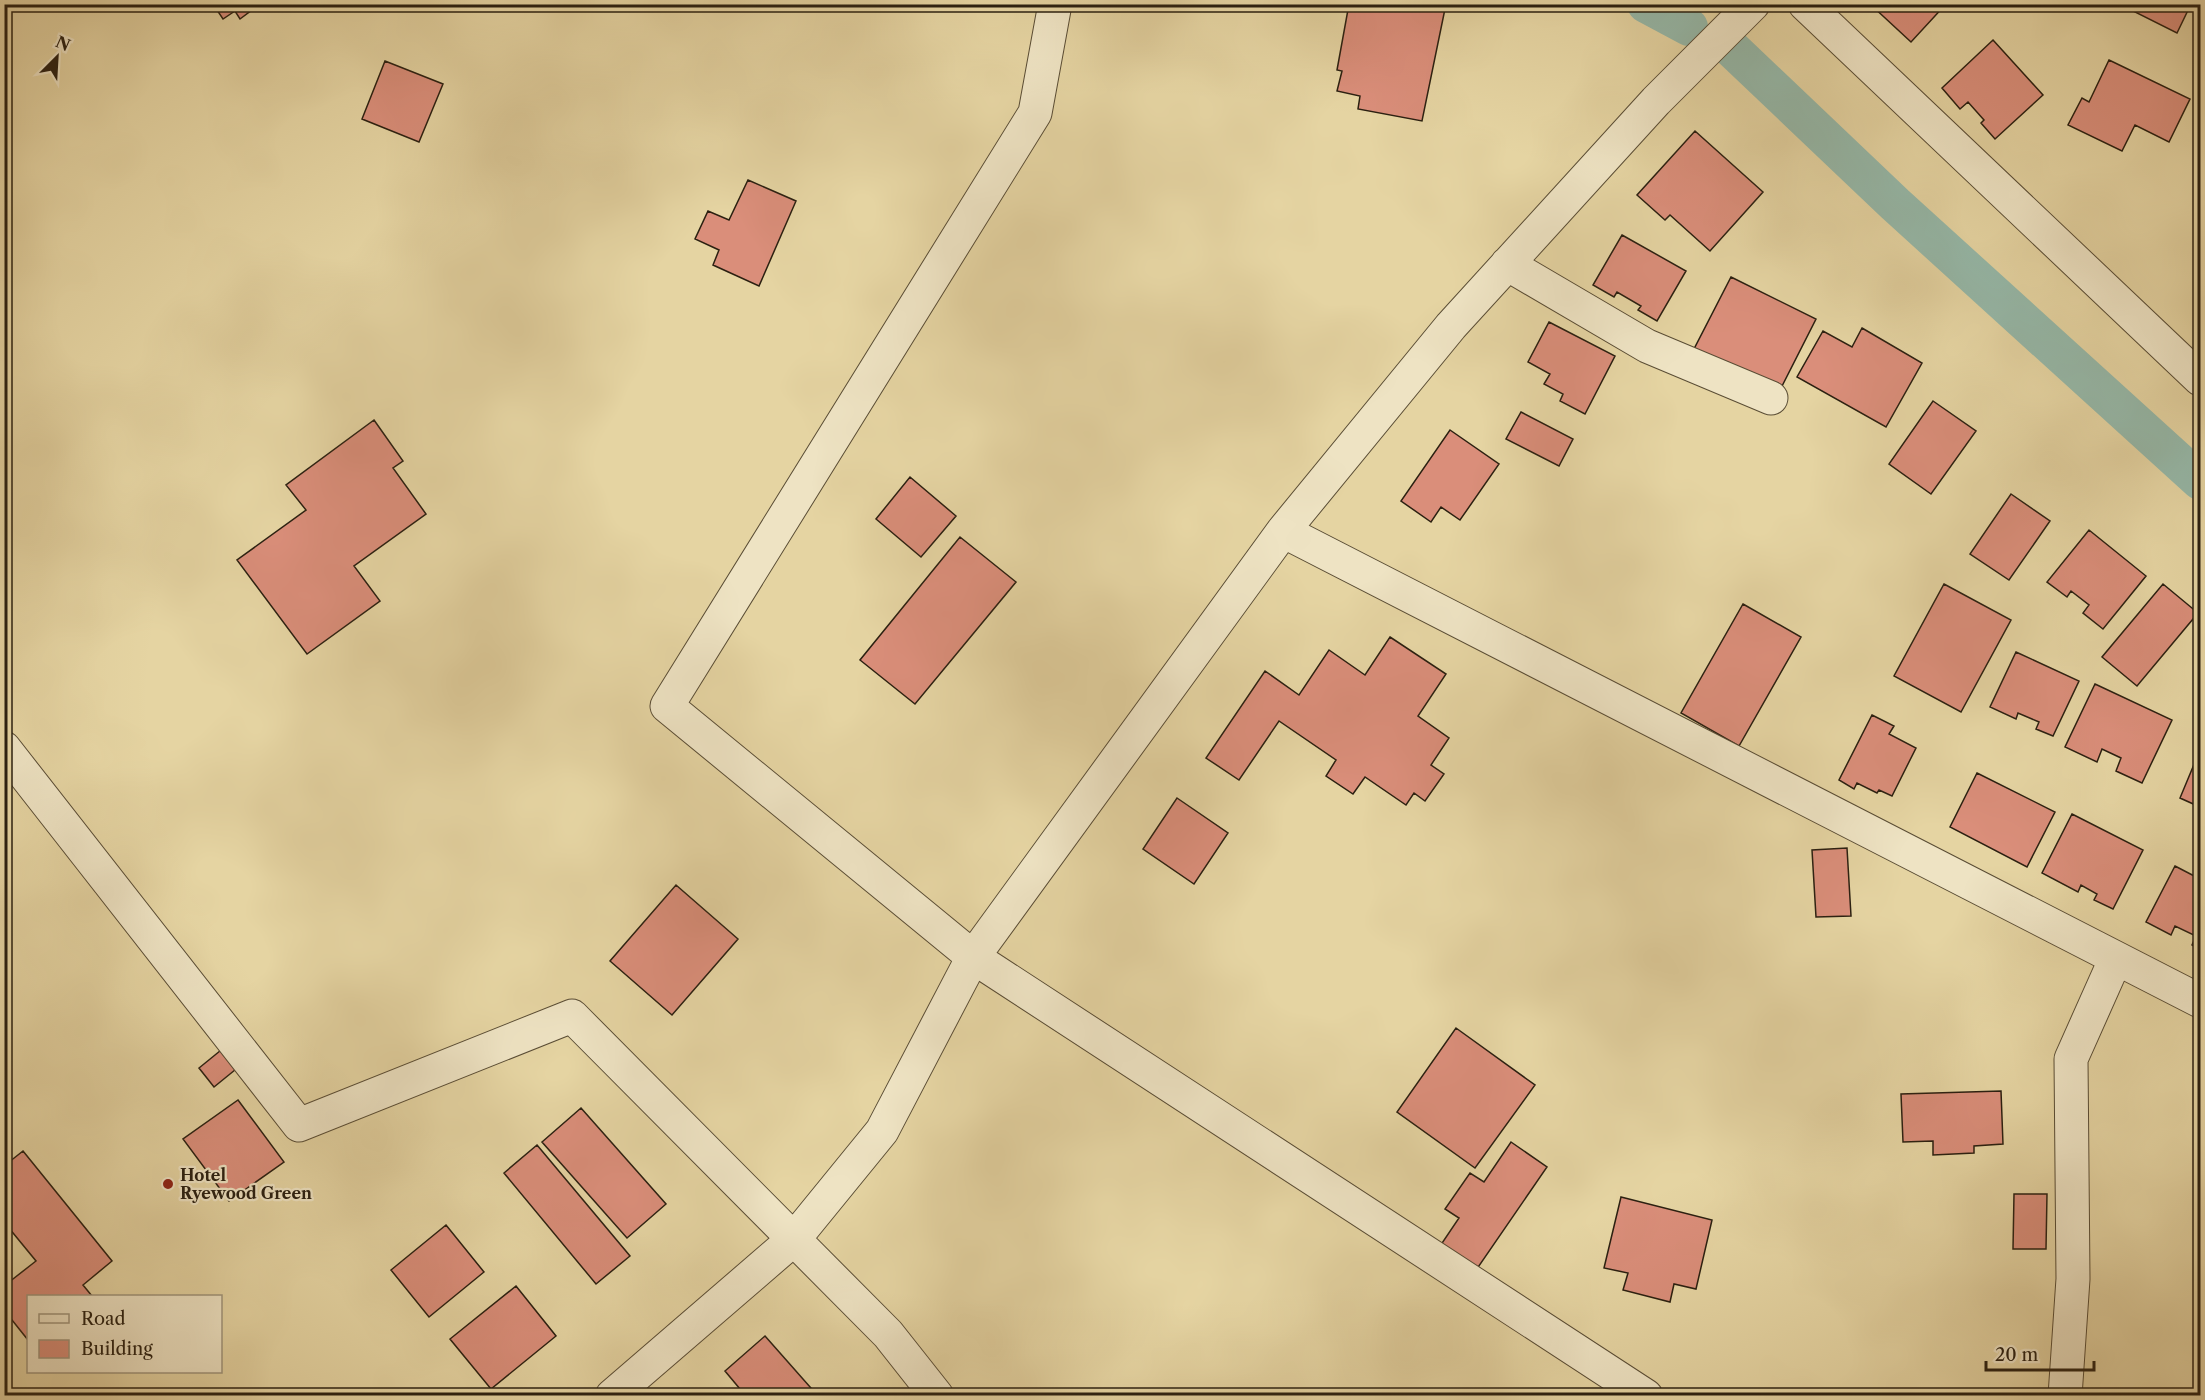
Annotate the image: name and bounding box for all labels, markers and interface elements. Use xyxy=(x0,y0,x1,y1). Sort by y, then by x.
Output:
north arrow xyxy=(27,27,87,87)
text: N xyxy=(53,31,74,55)
place label: Hotel Ryewood Green xyxy=(180,1165,312,1203)
marker: Hotel Ryewood Green xyxy=(161,1177,175,1191)
legend xyxy=(27,1295,222,1373)
text: Road xyxy=(81,1308,126,1330)
scale bar xyxy=(1986,1334,2094,1372)
text: Building xyxy=(81,1338,153,1360)
text: 20 m xyxy=(1995,1344,2039,1366)

